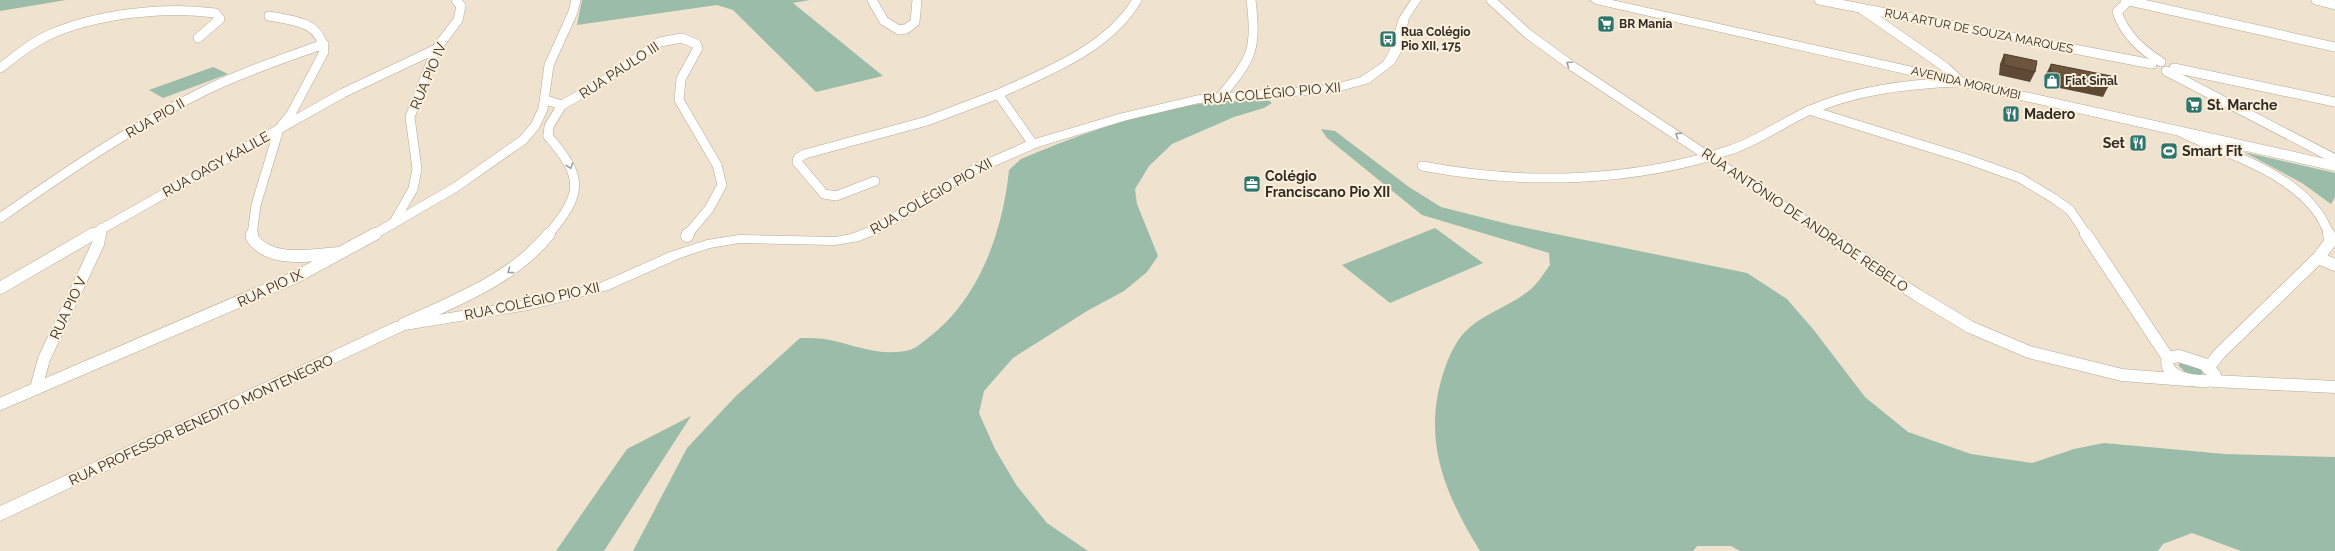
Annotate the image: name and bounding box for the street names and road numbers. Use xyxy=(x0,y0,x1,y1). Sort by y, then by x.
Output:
street label: RUA ARTUR DE SOUZA MARQUES xyxy=(1884,6,2074,56)
street label: RUA PAULO III xyxy=(576,38,662,102)
street label: RUA PIO IV xyxy=(407,40,449,112)
street label: AVENIDA MORUMBI xyxy=(1910,64,2022,102)
street label: RUA COLÉGIO PIO XII xyxy=(1203,78,1341,107)
street label: RUA PIO II xyxy=(123,95,187,141)
street label: RUA OAGY KALILE xyxy=(160,128,272,200)
street label: RUA ANTÔNIO DE ANDRADE REBELO xyxy=(1699,144,1912,295)
street label: RUA COLÉGIO PIO XII xyxy=(867,154,995,237)
street label: RUA PIO IX xyxy=(235,266,305,310)
street label: RUA PIO V xyxy=(47,274,90,342)
street label: RUA COLÉGIO PIO XII xyxy=(463,278,601,323)
street label: RUA PROFESSOR BENEDITO MONTENEGRO xyxy=(66,352,336,488)

